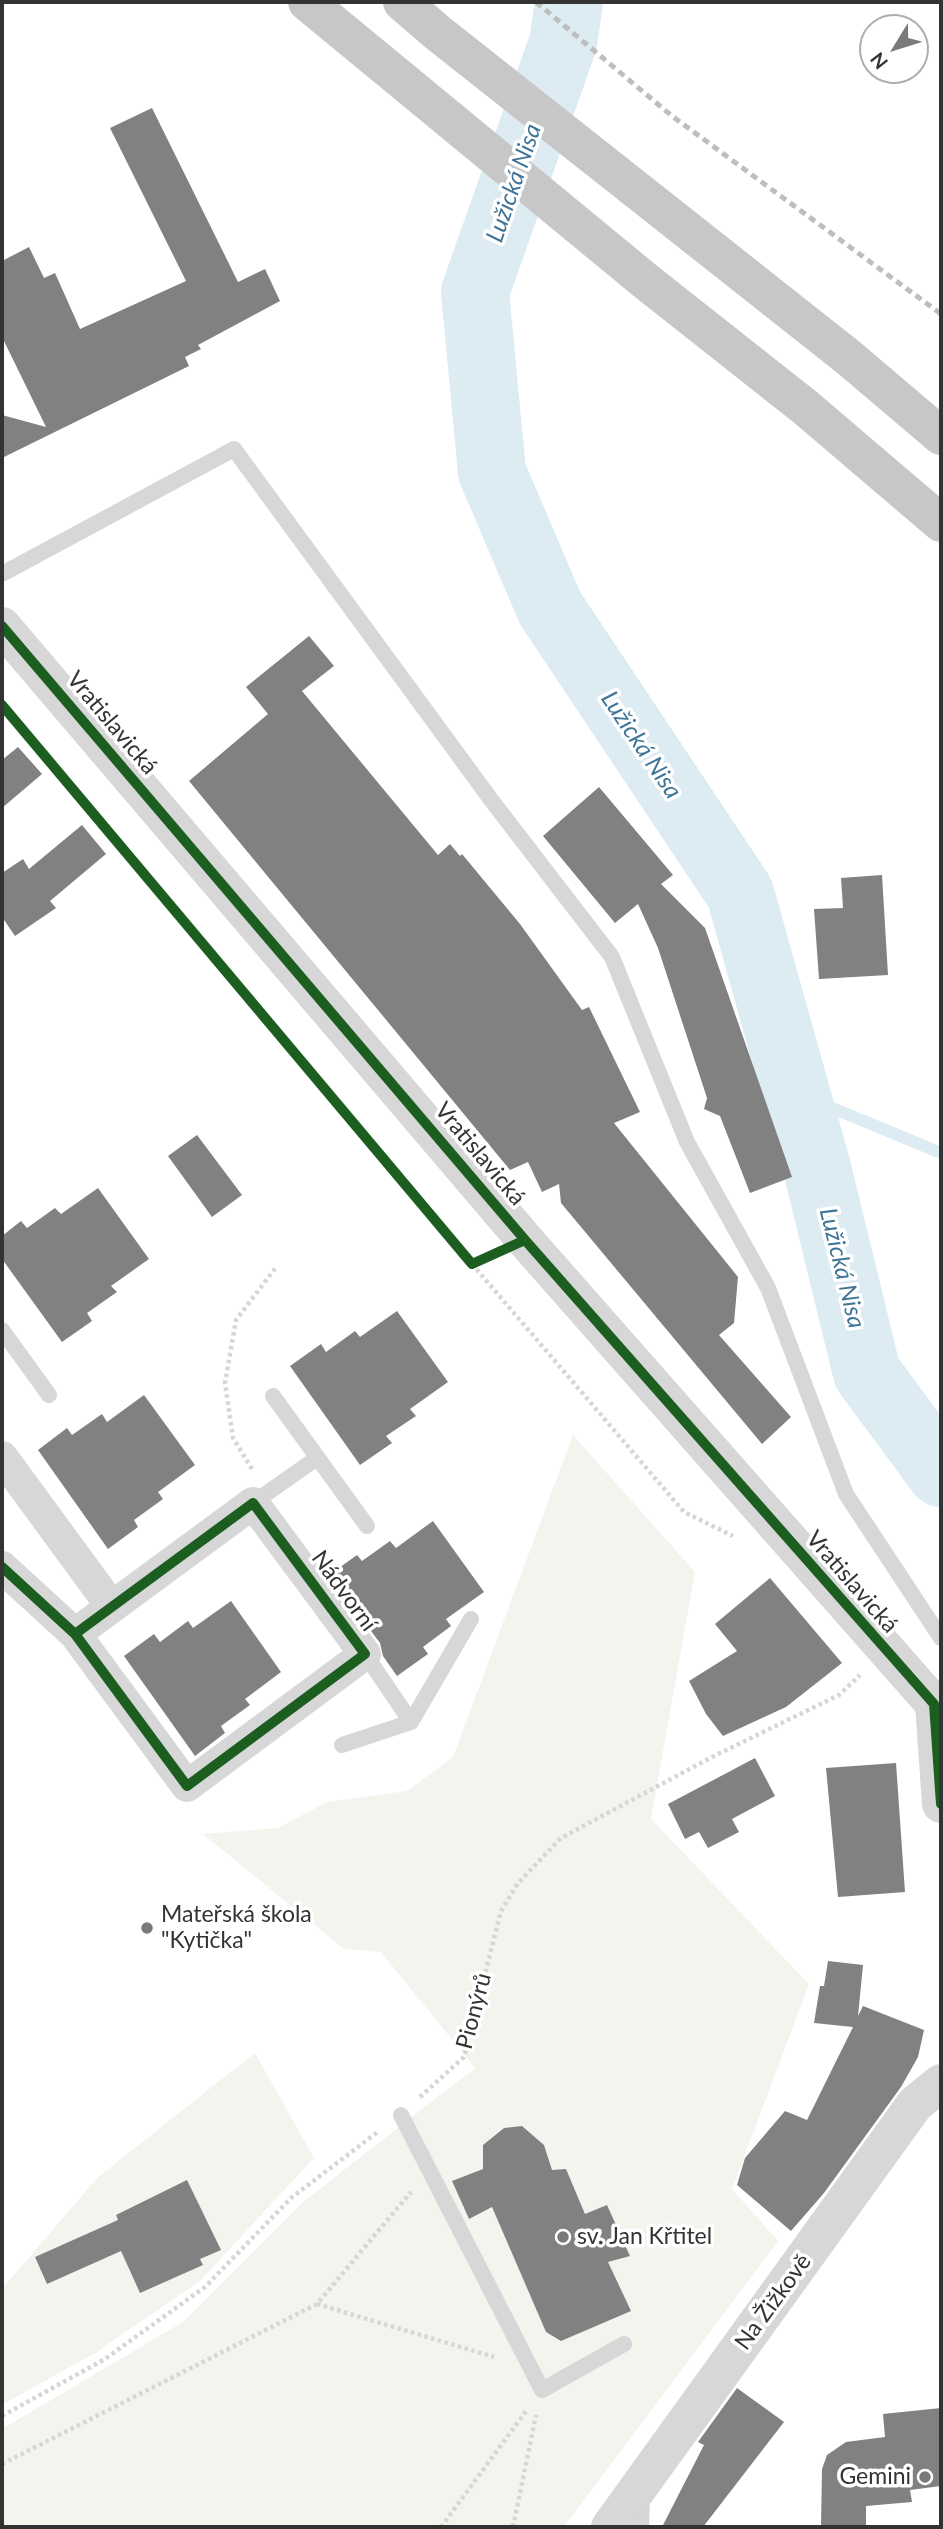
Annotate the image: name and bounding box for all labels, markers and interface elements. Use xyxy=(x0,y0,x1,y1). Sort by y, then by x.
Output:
north arrow xyxy=(859,14,929,84)
text: N xyxy=(865,48,892,74)
water label: Lužická Nisa xyxy=(480,120,548,246)
street label: Vratislavická xyxy=(61,666,163,780)
water label: Lužická Nisa xyxy=(595,686,687,804)
street label: Vratislavická xyxy=(429,1097,531,1211)
water label: Lužická Nisa xyxy=(813,1205,871,1331)
street label: Vratislavická xyxy=(800,1525,904,1639)
street label: Nádvorní xyxy=(306,1545,382,1637)
place label: Mateřská škola "Kytička" xyxy=(161,1901,312,1955)
marker: Mateřská škola "Kytička" xyxy=(139,1920,155,1936)
street label: Pionýrů xyxy=(451,1970,497,2052)
place label: sv. Jan Křtitel xyxy=(577,2223,712,2251)
marker: sv. Jan Křtitel xyxy=(555,2229,571,2245)
street label: Na Žižkově xyxy=(729,2249,817,2355)
place label: Gemini xyxy=(839,2463,911,2491)
marker: Gemini xyxy=(917,2469,933,2485)

